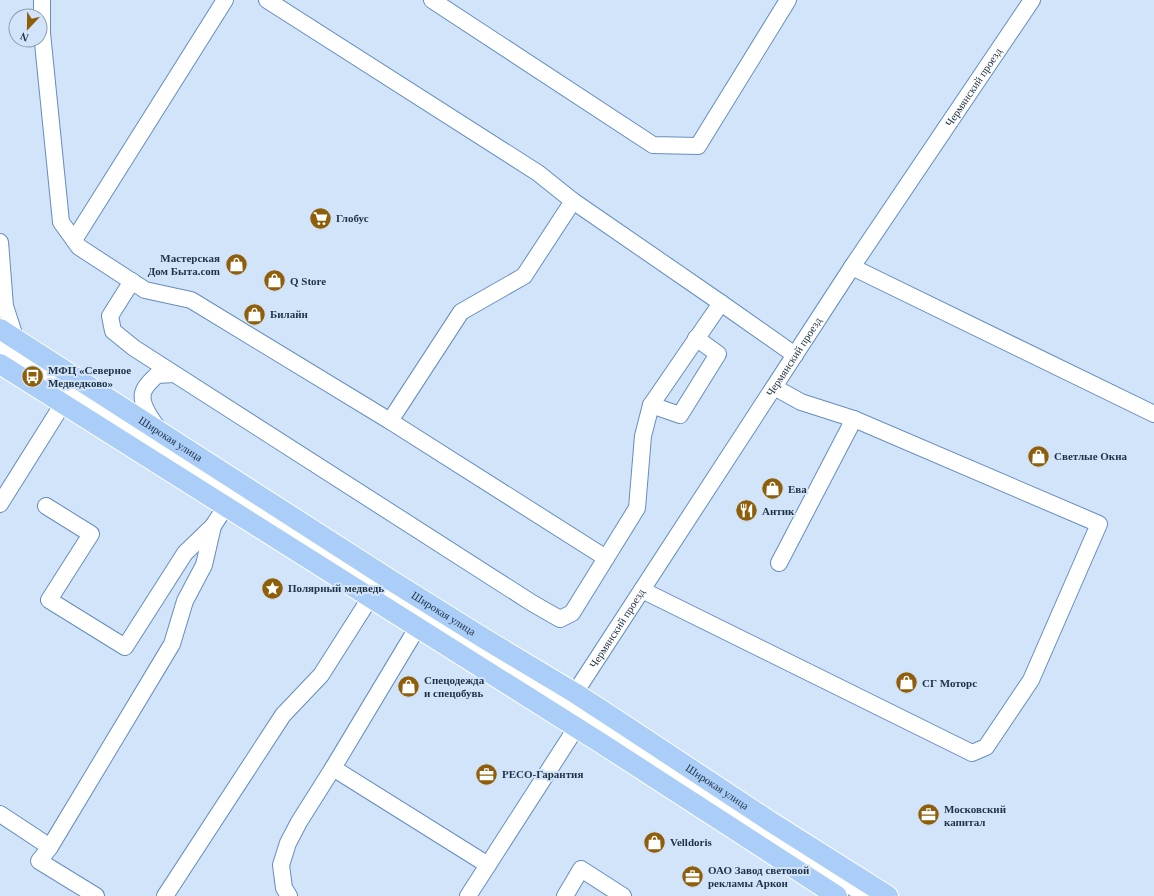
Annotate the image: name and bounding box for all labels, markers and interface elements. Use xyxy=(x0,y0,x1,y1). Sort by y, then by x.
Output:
north arrow xyxy=(8,8,48,48)
text: N xyxy=(18,30,30,44)
street label: Чермянский проезд xyxy=(943,45,1004,128)
supermarket icon: Глобус xyxy=(307,205,333,231)
place label: Глобус xyxy=(336,212,369,224)
shop icon: Мастерская Дом Быта.com xyxy=(223,251,249,277)
place label: Мастерская Дом Быта.com xyxy=(148,252,220,277)
shop icon: Q Store xyxy=(261,268,287,294)
place label: Q Store xyxy=(290,275,326,287)
shop icon: Билайн xyxy=(241,301,267,327)
place label: Билайн xyxy=(270,308,309,320)
street label: Чермянский проезд xyxy=(764,315,824,398)
bus stop icon: МФЦ «Северное Медведково» xyxy=(19,363,45,389)
place label: МФЦ «Северное Медведково» xyxy=(48,364,131,389)
street label: Широкая улица xyxy=(137,414,205,464)
shop icon: Светлые Окна xyxy=(1026,443,1052,469)
place label: Светлые Окна xyxy=(1054,450,1128,462)
shop icon: Ева xyxy=(759,476,785,502)
place label: Ева xyxy=(788,483,807,495)
restaurant icon: Антик xyxy=(733,498,759,524)
place label: Антик xyxy=(762,505,795,517)
place icon: Полярный медведь xyxy=(260,575,286,601)
place label: Полярный медведь xyxy=(288,582,384,594)
street label: Чермянский проезд xyxy=(587,586,647,670)
street label: Широкая улица xyxy=(410,589,478,638)
shop icon: СГ Моторс xyxy=(894,670,920,696)
shop icon: Спецодежда и спецобувь xyxy=(396,673,422,699)
place label: Спецодежда и спецобувь xyxy=(424,674,485,699)
place label: СГ Моторс xyxy=(922,677,977,689)
office icon: РЕСО-Гарантия xyxy=(473,761,499,787)
street label: Широкая улица xyxy=(684,761,751,812)
place label: РЕСО-Гарантия xyxy=(502,768,583,780)
office icon: Московский капитал xyxy=(916,802,942,828)
place label: Московский капитал xyxy=(944,803,1007,828)
shop icon: Velldoris xyxy=(641,829,667,855)
place label: Velldoris xyxy=(670,836,712,848)
office icon: ОАО Завод световой рекламы Аркон xyxy=(679,863,705,889)
place label: ОАО Завод световой рекламы Аркон xyxy=(708,864,810,889)

